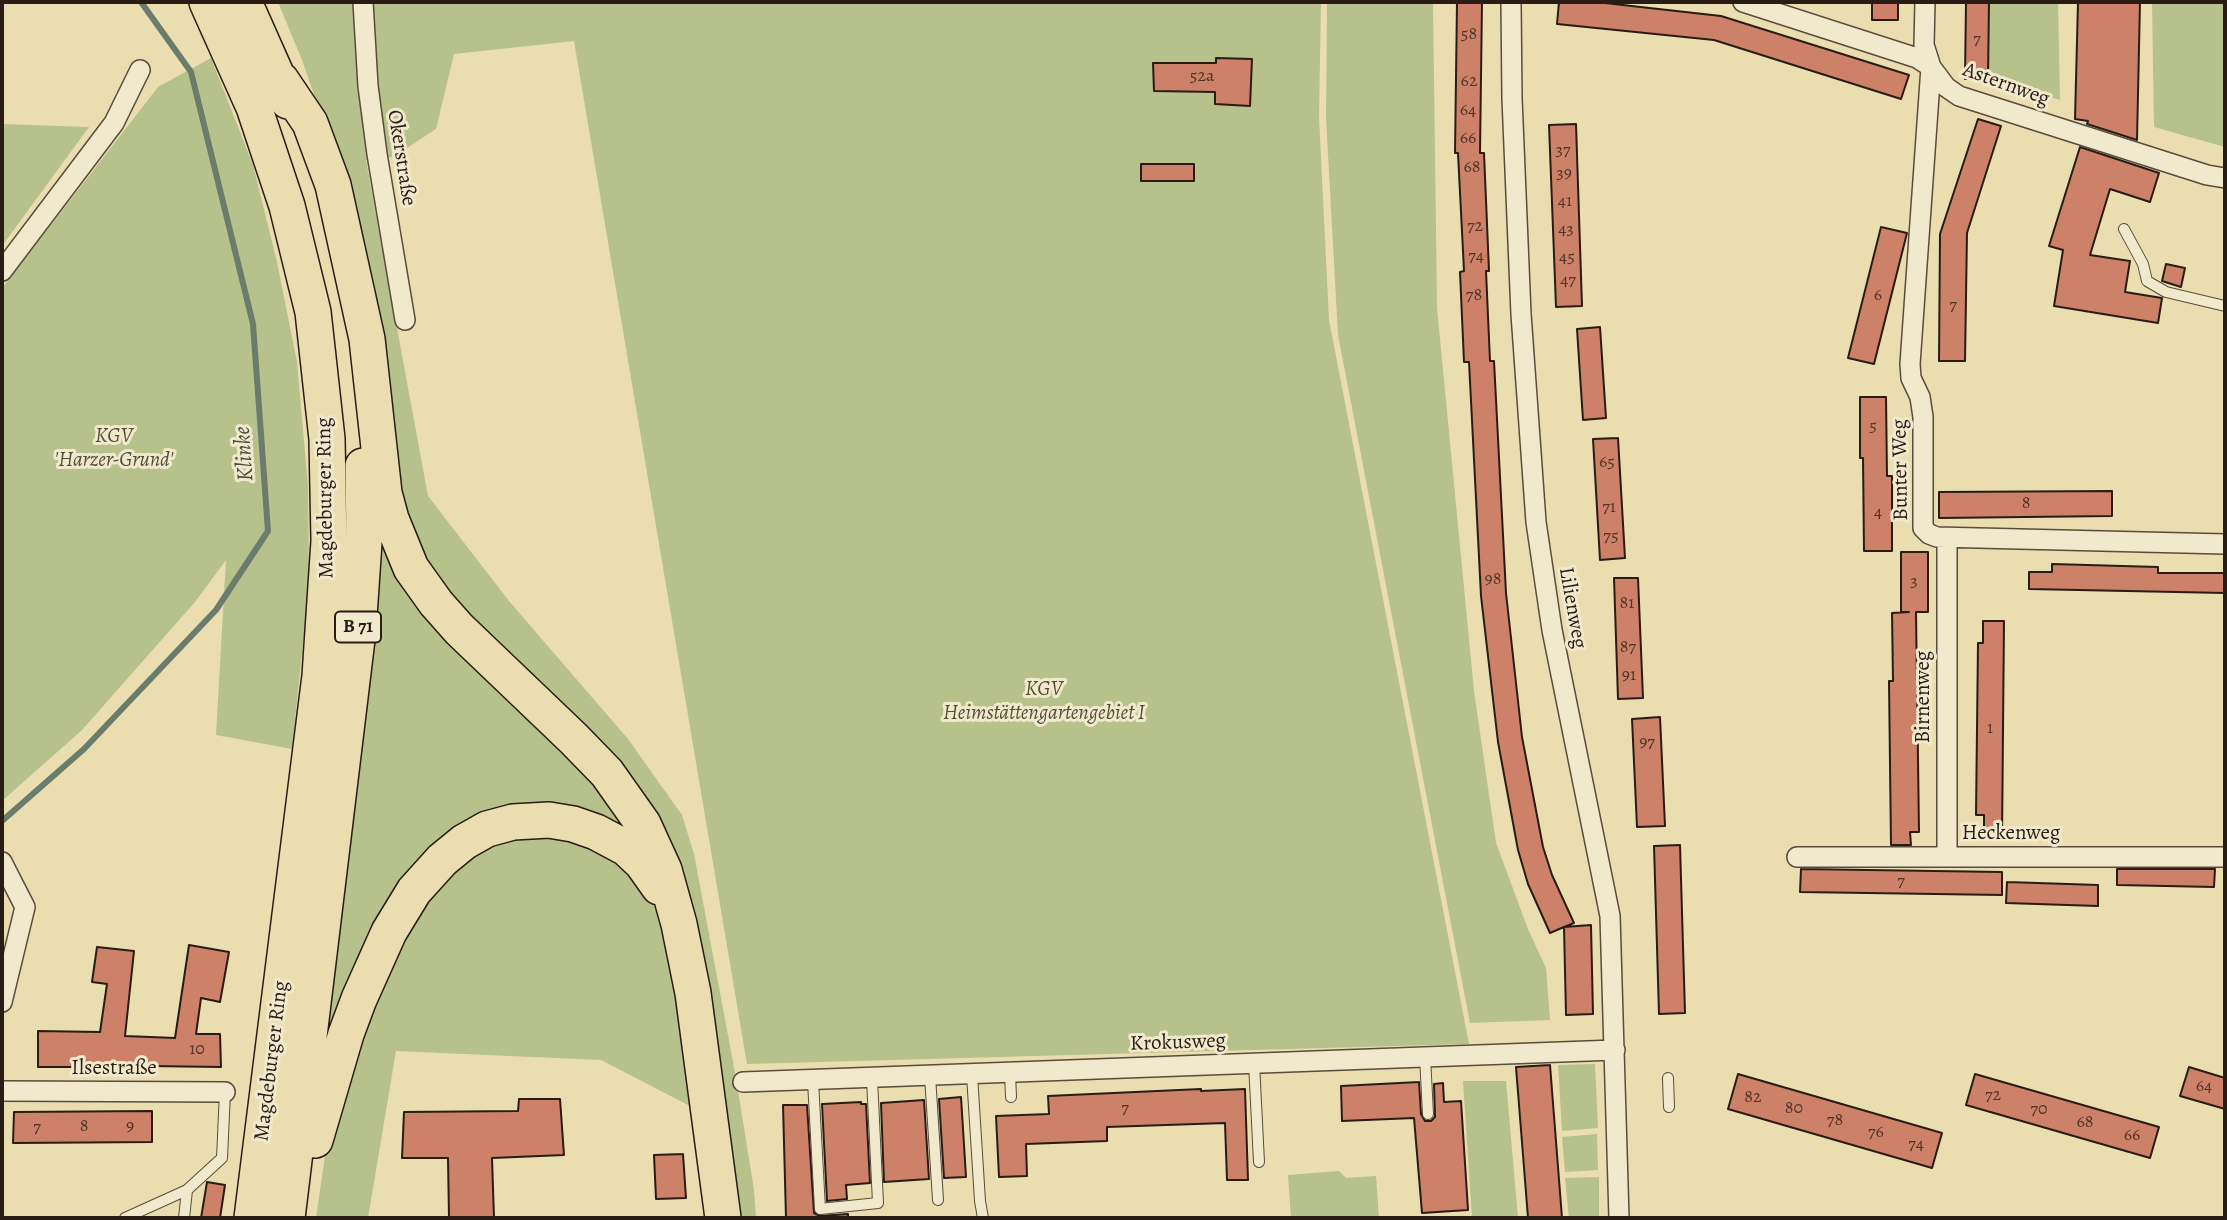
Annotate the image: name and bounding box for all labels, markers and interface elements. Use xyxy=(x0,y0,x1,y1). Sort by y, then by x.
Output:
house number: 58 xyxy=(1461,24,1477,46)
house number: 7 xyxy=(1973,29,1981,51)
street label: Asternweg xyxy=(1959,58,2053,112)
house number: 52a xyxy=(1190,66,1214,88)
house number: 62 xyxy=(1461,71,1477,93)
house number: 64 xyxy=(1460,100,1476,122)
street label: Okerstraße xyxy=(381,108,421,208)
house number: 66 xyxy=(1460,128,1476,150)
house number: 37 xyxy=(1555,140,1571,162)
house number: 68 xyxy=(1463,157,1481,179)
house number: 39 xyxy=(1556,163,1572,185)
house number: 41 xyxy=(1558,191,1572,213)
house number: 72 xyxy=(1467,216,1483,238)
house number: 43 xyxy=(1558,219,1574,241)
house number: 74 xyxy=(1468,246,1484,268)
house number: 45 xyxy=(1559,247,1575,269)
house number: 47 xyxy=(1560,270,1576,292)
house number: 78 xyxy=(1466,285,1482,307)
house number: 6 xyxy=(1874,285,1882,307)
house number: 7 xyxy=(1949,295,1957,317)
house number: 5 xyxy=(1869,416,1877,438)
street label: Magdeburger Ring xyxy=(312,417,340,579)
street label: Bunter Weg xyxy=(1888,419,1914,521)
park label: KGV 'Harzer-Grund' xyxy=(54,424,174,474)
water label: Klinke xyxy=(229,426,261,482)
house number: 65 xyxy=(1599,452,1615,474)
house number: 8 xyxy=(2022,493,2030,515)
house number: 71 xyxy=(1602,497,1616,519)
house number: 4 xyxy=(1874,502,1882,524)
house number: 75 xyxy=(1603,526,1619,548)
street label: Lilienweg xyxy=(1552,565,1592,651)
house number: 98 xyxy=(1485,569,1501,591)
house number: 3 xyxy=(1910,571,1918,593)
house number: 81 xyxy=(1620,593,1634,615)
road number: B 71 xyxy=(335,612,381,642)
house number: 87 xyxy=(1620,637,1636,659)
street label: Birnenweg xyxy=(1911,651,1937,743)
house number: 91 xyxy=(1622,665,1636,687)
park label: KGV Heimstättengartengebiet I xyxy=(943,677,1145,727)
house number: 1 xyxy=(1987,718,1993,740)
house number: 97 xyxy=(1639,732,1655,754)
street label: Heckenweg xyxy=(1962,821,2060,847)
house number: 7 xyxy=(1897,871,1905,893)
street label: Magdeburger Ring xyxy=(250,979,294,1143)
street label: Krokusweg xyxy=(1130,1029,1226,1057)
house number: 10 xyxy=(189,1039,205,1061)
street label: Ilsestraße xyxy=(71,1056,157,1082)
house number: 64 xyxy=(2196,1076,2212,1098)
house number: 72 xyxy=(1985,1085,2001,1107)
house number: 82 xyxy=(1744,1087,1762,1109)
house number: 7 xyxy=(1121,1098,1129,1120)
house number: 80 xyxy=(1785,1098,1803,1120)
house number: 70 xyxy=(2030,1099,2048,1121)
house number: 78 xyxy=(1827,1110,1843,1132)
house number: 68 xyxy=(2076,1112,2094,1134)
house number: 8 xyxy=(80,1116,88,1138)
house number: 9 xyxy=(126,1116,134,1138)
house number: 7 xyxy=(33,1117,41,1139)
house number: 76 xyxy=(1868,1122,1884,1144)
house number: 66 xyxy=(2124,1125,2140,1147)
house number: 74 xyxy=(1908,1134,1924,1156)

